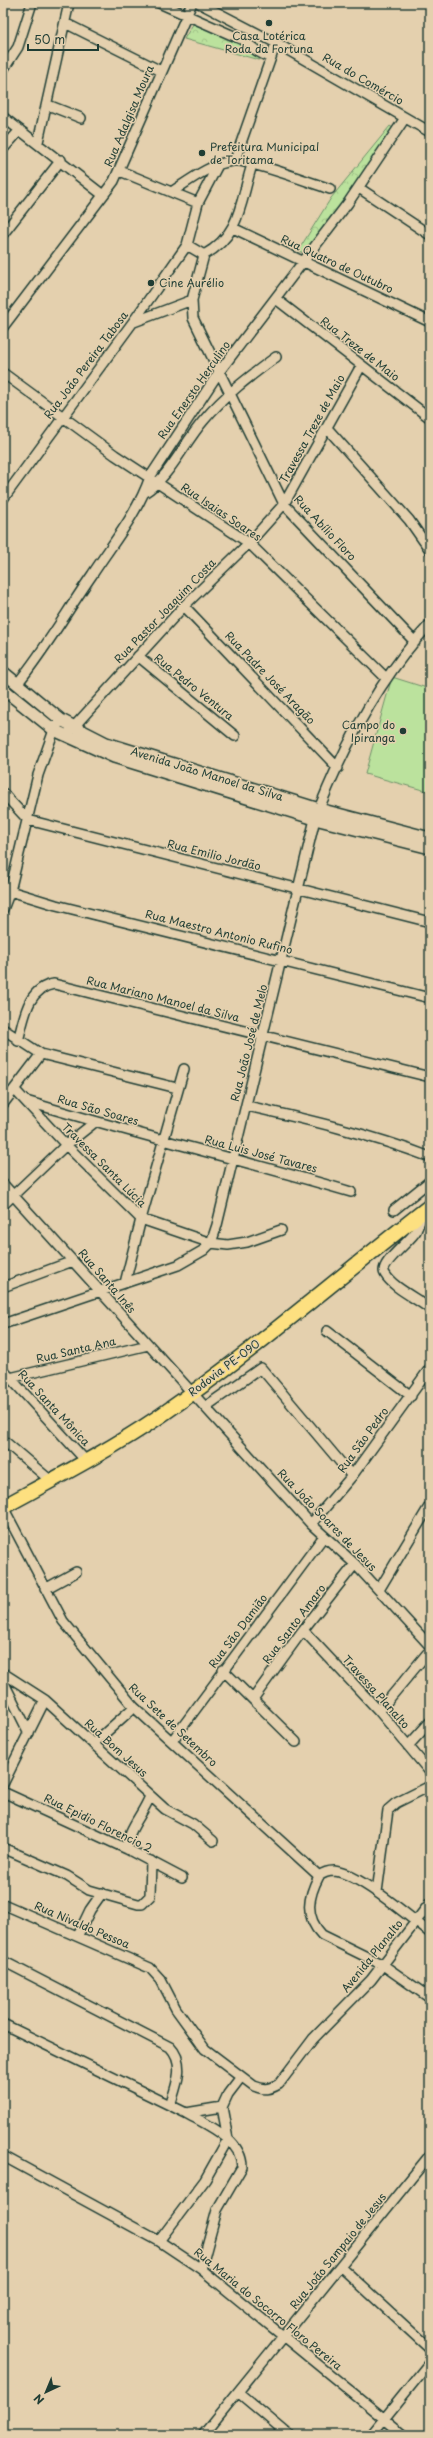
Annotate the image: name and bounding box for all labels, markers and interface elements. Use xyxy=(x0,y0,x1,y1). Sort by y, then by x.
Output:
marker: Casa Lotérica Roda da Fortuna xyxy=(264,18,274,28)
scale bar xyxy=(28,26,98,52)
place label: Casa Lotérica Roda da Fortuna xyxy=(225,27,313,57)
text: 50 m xyxy=(34,30,65,48)
street label: Rua do Comércio xyxy=(320,48,407,109)
street label: Rua Adalgisa Moura xyxy=(99,62,158,169)
place label: Prefeitura Municipal de Toritama xyxy=(210,138,319,168)
marker: Prefeitura Municipal de Toritama xyxy=(197,148,207,158)
street label: Rua Quatro de Outubro xyxy=(278,230,396,297)
place label: Cine Aurélio xyxy=(159,274,224,291)
marker: Cine Aurélio xyxy=(146,278,156,288)
street label: Rua João Pereira Tabosa xyxy=(39,307,132,422)
street label: Rua Treze de Maio xyxy=(317,312,404,385)
street label: Rua Enersto Herculino xyxy=(153,337,234,442)
street label: Travessa Treze de Maio xyxy=(275,371,349,486)
street label: Rua Isaias Soares xyxy=(178,478,265,545)
street label: Rua Abílio Floro xyxy=(290,491,360,564)
street label: Rua Pastor Joaquim Costa xyxy=(110,554,219,667)
street label: Rua Padre José Aragão xyxy=(221,627,319,728)
street label: Rua Pedro Ventura xyxy=(151,649,238,724)
place label: Campo do Ipiranga xyxy=(342,716,395,746)
marker: Campo do Ipiranga xyxy=(398,726,408,736)
street label: Avenida João Manoel da Silva xyxy=(129,742,286,805)
street label: Rua Emilio Jordão xyxy=(165,835,263,874)
street label: Rua Maestro Antonio Rufino xyxy=(144,905,295,958)
street label: Rua Mariano Manoel da Silva xyxy=(85,971,242,1026)
street label: Rua João José de Melo xyxy=(226,982,271,1103)
street label: Rua São Soares xyxy=(56,1090,141,1129)
street label: Travessa Santa Lúcia xyxy=(58,1118,151,1211)
street label: Rua Luis José Tavares xyxy=(203,1130,319,1177)
street label: Rua Santa Inês xyxy=(75,1245,140,1317)
street label: Rua Santa Ana xyxy=(34,1332,118,1367)
street label: Rodovia PE-090 xyxy=(184,1335,263,1400)
street label: Rua Santa Mônica xyxy=(14,1366,95,1450)
street label: Rua São Pedro xyxy=(333,1403,392,1476)
street label: Rua João Soares de Jesus xyxy=(274,1465,381,1575)
street label: Rua Santo Amaro xyxy=(258,1580,329,1667)
street label: Rua São Damião xyxy=(204,1590,271,1671)
street label: Travessa Planalto xyxy=(339,1651,414,1732)
street label: Rua Sete de Setembro xyxy=(125,1679,222,1770)
street label: Rua Bom Jesus xyxy=(81,1715,152,1781)
street label: Rua Epidio Florencio 2 xyxy=(41,1789,155,1856)
street label: Rua Nivaldo Pessoa xyxy=(32,1897,133,1952)
street label: Avenida Planalto xyxy=(337,1915,406,1996)
street label: Rua João Sampaio de Jesus xyxy=(285,2189,390,2312)
street label: Rua Maria do Socorro Floro Pereira xyxy=(190,2243,346,2374)
north arrow xyxy=(26,2372,66,2412)
text: N xyxy=(29,2390,48,2409)

